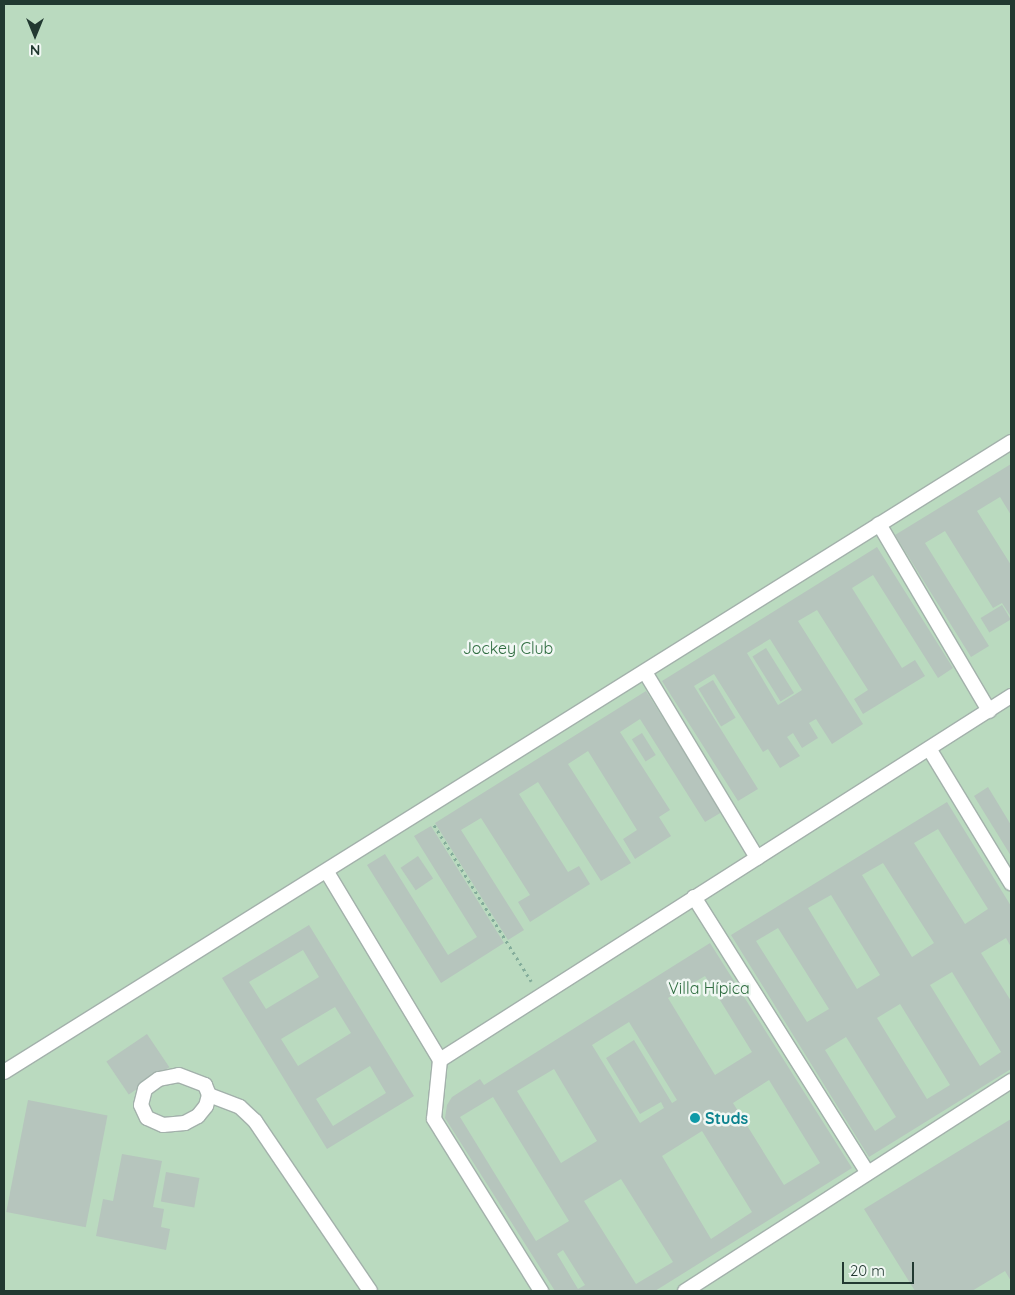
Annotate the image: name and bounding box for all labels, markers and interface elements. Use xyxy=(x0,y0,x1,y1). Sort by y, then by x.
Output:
north arrow xyxy=(10,10,60,60)
text: N xyxy=(30,41,40,59)
park label: Jockey Club xyxy=(463,638,553,658)
park label: Villa Hípica xyxy=(668,978,750,998)
place label: Studs xyxy=(705,1108,748,1128)
marker: Studs xyxy=(689,1112,701,1124)
scale bar xyxy=(845,1252,918,1284)
text: 20 m xyxy=(850,1261,885,1280)

